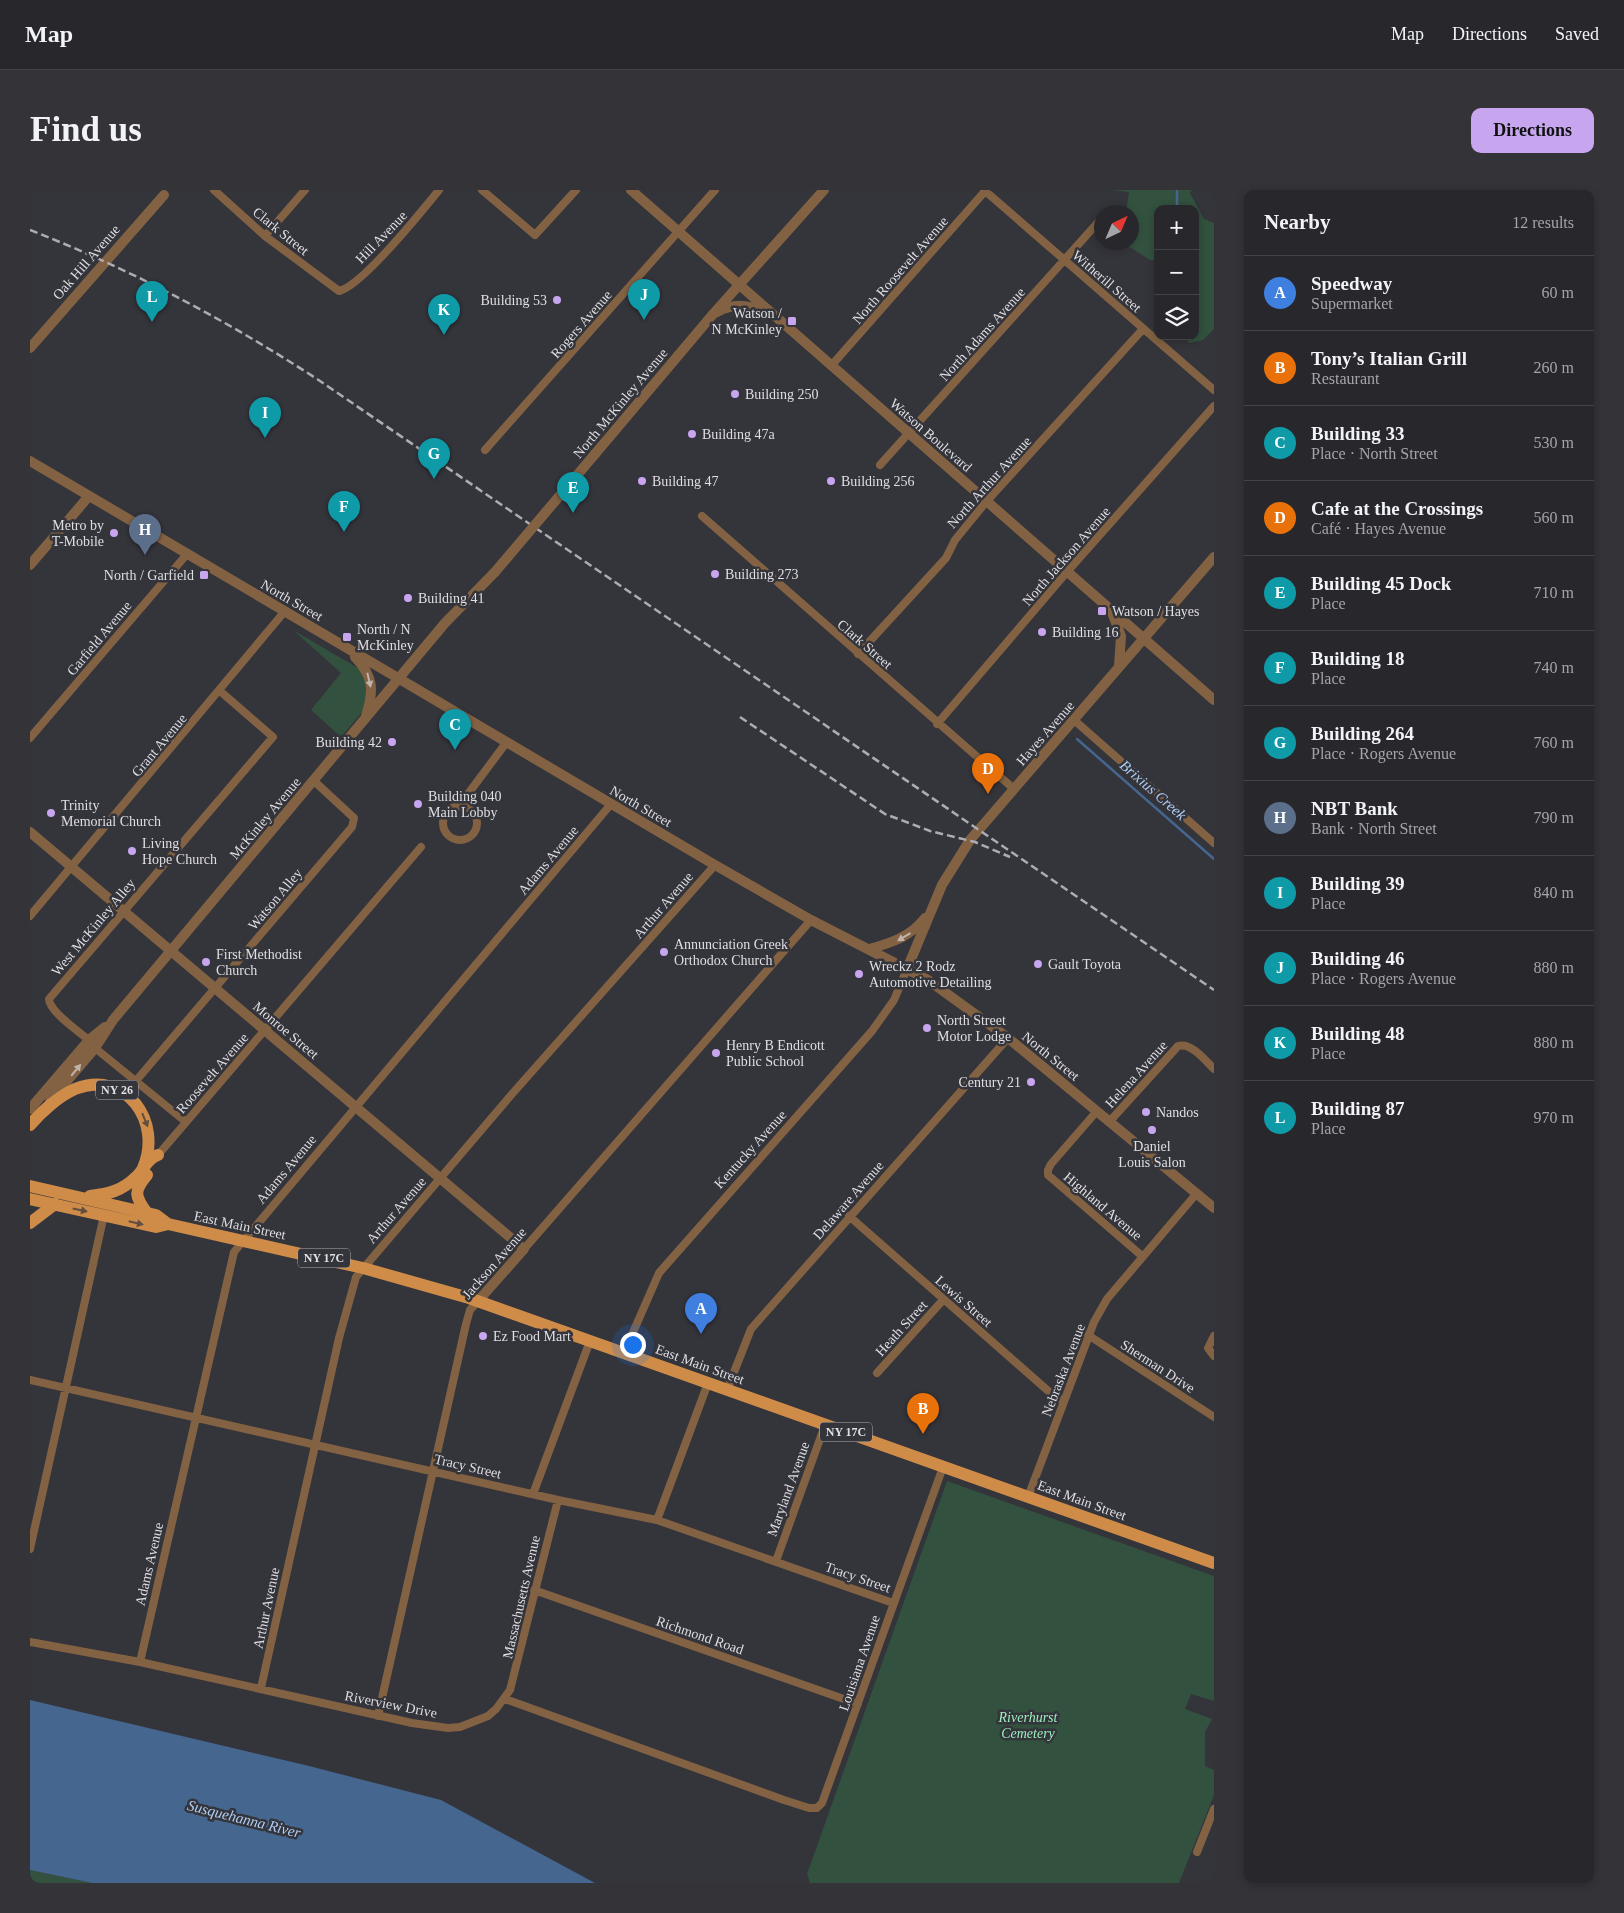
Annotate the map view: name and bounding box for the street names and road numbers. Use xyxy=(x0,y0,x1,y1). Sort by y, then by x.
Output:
street label: Clark Street xyxy=(250,204,312,258)
street label: Hill Avenue xyxy=(353,208,410,267)
street label: North Roosevelt Avenue xyxy=(850,214,951,327)
street label: Oak Hill Avenue xyxy=(50,222,123,303)
street label: Witherill Street xyxy=(1069,247,1144,315)
street label: North Adams Avenue xyxy=(937,285,1028,384)
street label: Rogers Avenue xyxy=(548,287,615,361)
street label: North McKinley Avenue xyxy=(570,346,671,461)
street label: Watson Boulevard xyxy=(887,396,975,475)
street label: North Arthur Avenue xyxy=(944,433,1034,531)
street label: North Jackson Avenue xyxy=(1019,504,1113,609)
street label: North Street xyxy=(258,577,325,624)
street label: Garfield Avenue xyxy=(64,598,135,678)
street label: Clark Street xyxy=(834,617,895,672)
street label: Hayes Avenue xyxy=(1013,698,1077,769)
street label: Grant Avenue xyxy=(129,711,190,780)
street label: McKinley Avenue xyxy=(227,774,304,862)
street label: North Street xyxy=(607,783,674,830)
street label: Adams Avenue xyxy=(515,823,581,898)
street label: Watson Alley xyxy=(245,866,305,933)
street label: Arthur Avenue xyxy=(631,869,696,941)
street label: West McKinley Alley xyxy=(49,876,138,979)
street label: Monroe Street xyxy=(250,999,321,1062)
street label: North Street xyxy=(1019,1029,1082,1084)
street label: Roosevelt Avenue xyxy=(174,1030,251,1116)
street label: Helena Avenue xyxy=(1102,1038,1170,1111)
road number: NY 26 xyxy=(96,1080,138,1100)
street label: Kentucky Avenue xyxy=(711,1107,789,1191)
street label: Adams Avenue xyxy=(253,1132,319,1207)
street label: Delaware Avenue xyxy=(810,1158,886,1243)
street label: Highland Avenue xyxy=(1061,1169,1145,1243)
street label: Arthur Avenue xyxy=(364,1174,429,1246)
street label: East Main Street xyxy=(193,1208,287,1243)
street label: Jackson Avenue xyxy=(459,1225,529,1302)
road number: NY 17C xyxy=(298,1248,350,1268)
street label: Lewis Street xyxy=(932,1273,995,1330)
street label: Heath Street xyxy=(873,1297,930,1359)
street label: Nebraska Avenue xyxy=(1039,1322,1088,1419)
street label: Sherman Drive xyxy=(1118,1337,1198,1396)
street label: East Main Street xyxy=(653,1341,746,1388)
road number: NY 17C xyxy=(820,1422,872,1442)
street label: Maryland Avenue xyxy=(764,1440,813,1539)
street label: Tracy Street xyxy=(433,1451,503,1482)
street label: East Main Street xyxy=(1035,1477,1128,1524)
street label: Adams Avenue xyxy=(133,1521,166,1607)
street label: Massachusetts Avenue xyxy=(500,1534,543,1660)
street label: Tracy Street xyxy=(823,1559,893,1596)
street label: Arthur Avenue xyxy=(251,1566,282,1650)
street label: Louisiana Avenue xyxy=(836,1613,883,1713)
street label: Richmond Road xyxy=(654,1614,745,1657)
street label: Riverview Drive xyxy=(343,1688,438,1721)

